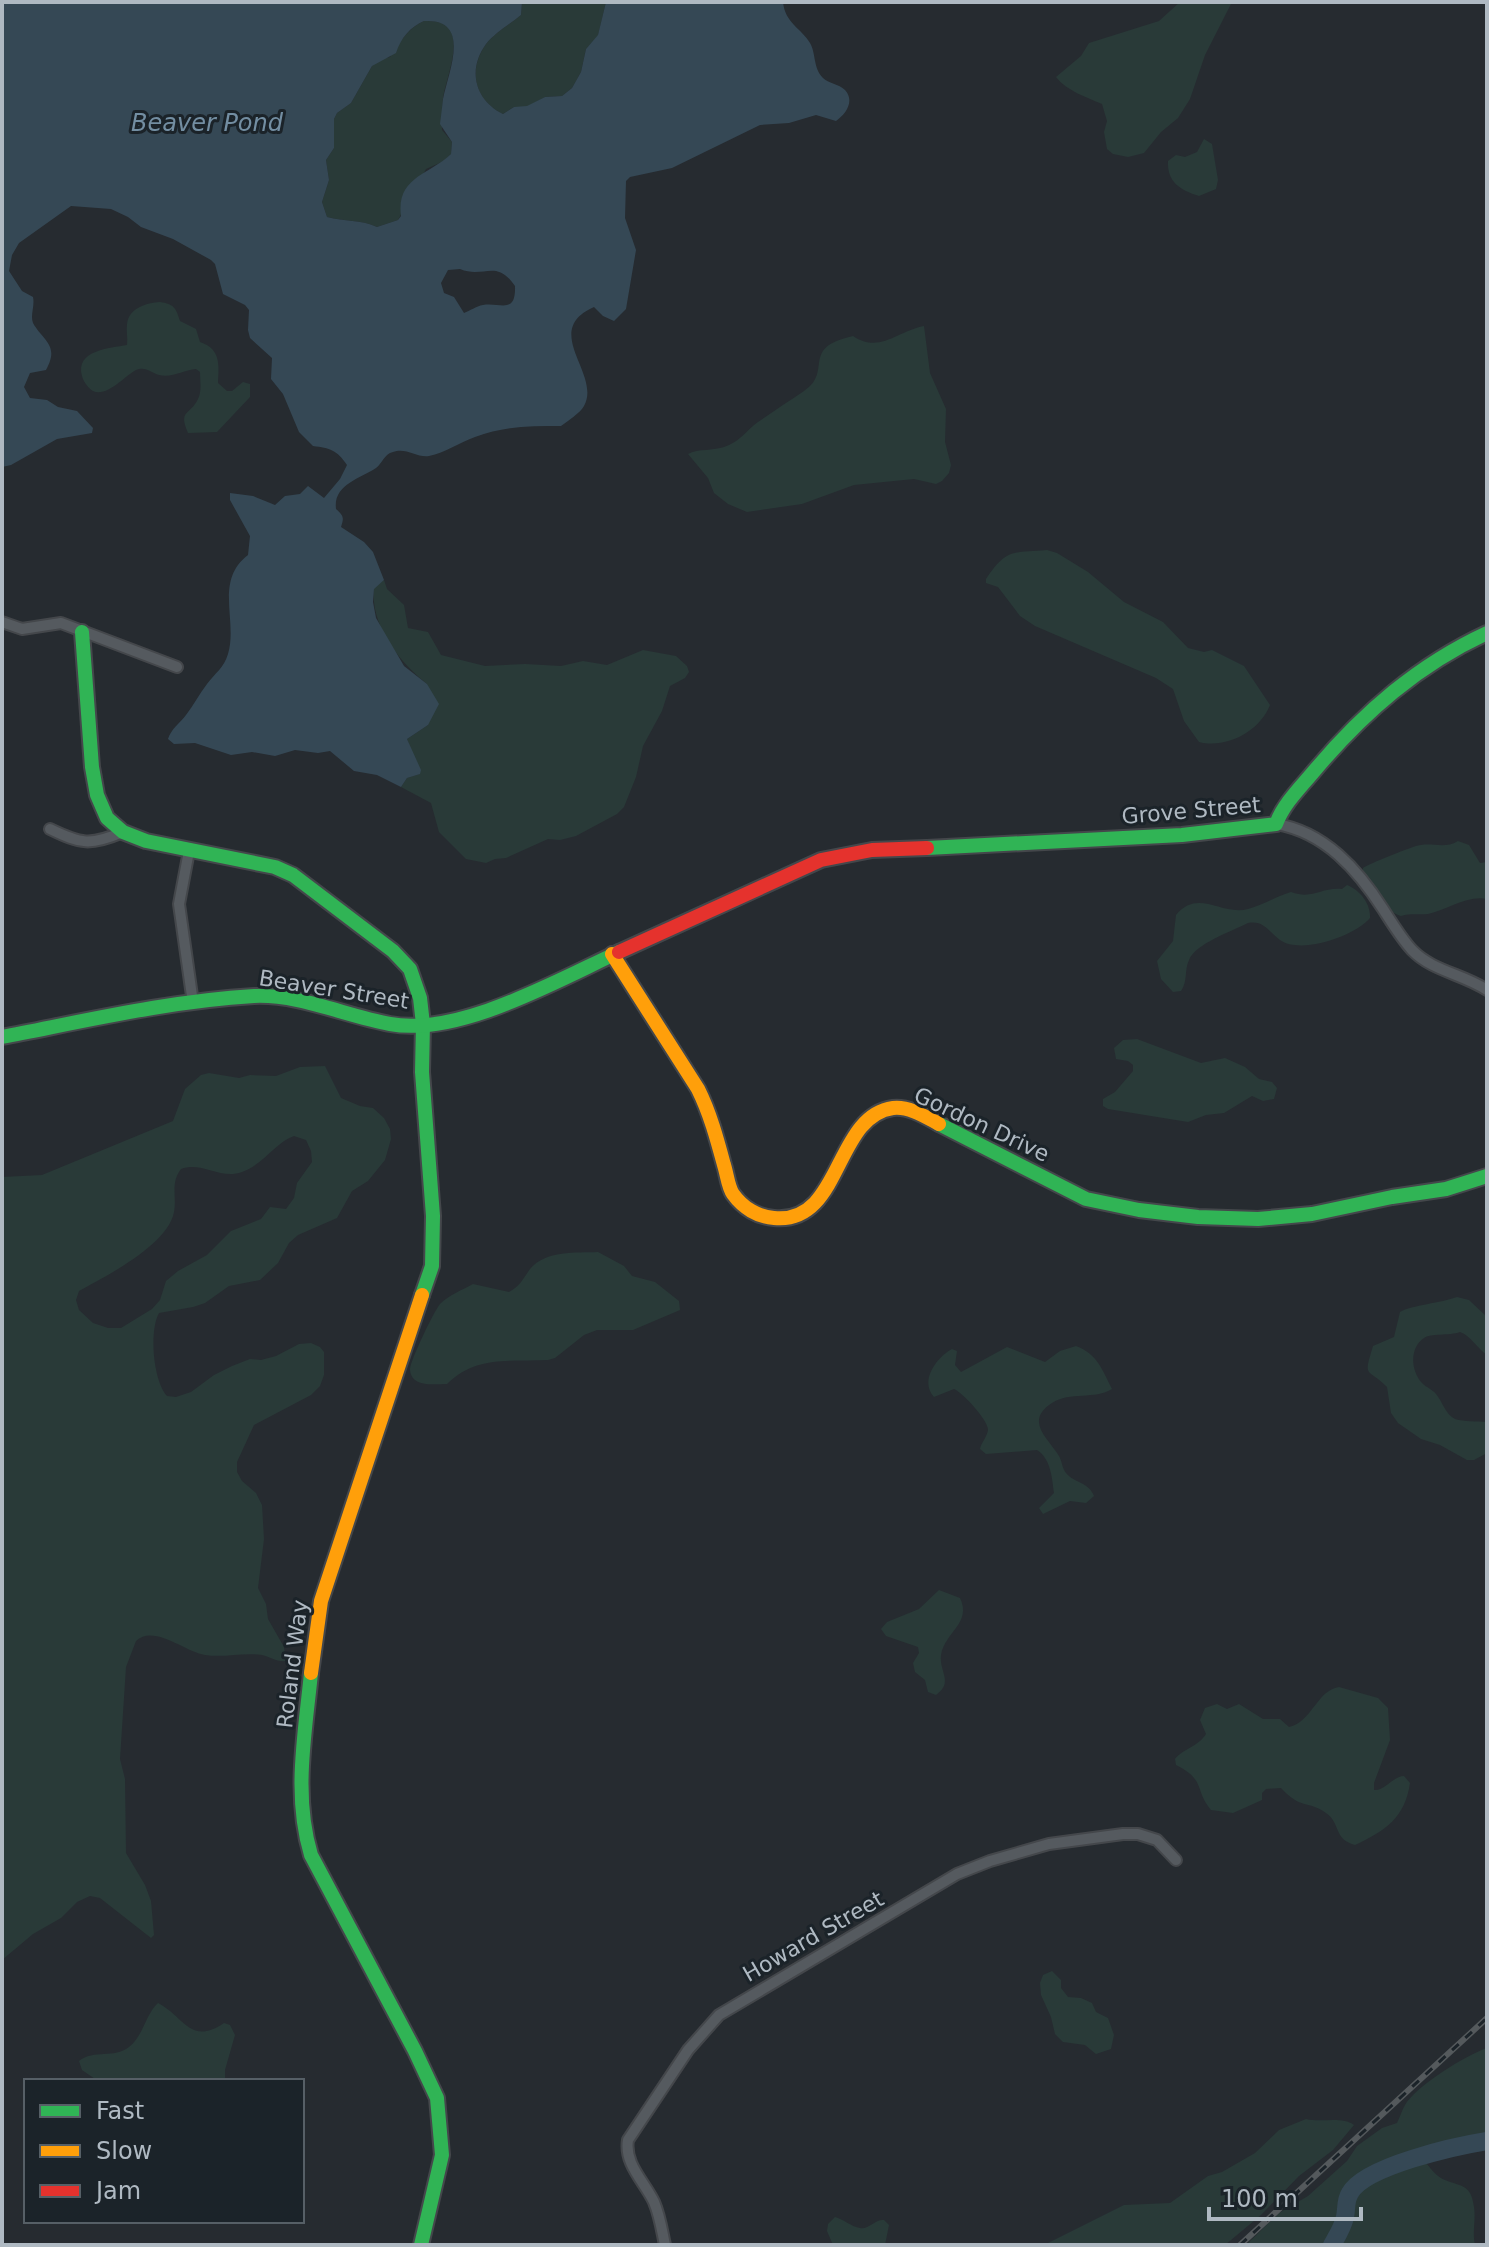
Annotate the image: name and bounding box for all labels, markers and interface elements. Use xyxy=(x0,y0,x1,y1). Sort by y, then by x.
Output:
water label: Beaver Pond xyxy=(131,109,284,137)
street label: Grove Street xyxy=(1120,792,1262,829)
street label: Beaver Street xyxy=(257,965,411,1014)
street label: Gordon Drive xyxy=(910,1082,1053,1167)
street label: Roland Way xyxy=(272,1598,313,1730)
street label: Howard Street xyxy=(739,1886,888,1987)
legend xyxy=(24,2079,304,2223)
text: Fast xyxy=(96,2097,144,2125)
text: Slow xyxy=(96,2137,152,2165)
scale bar xyxy=(1209,2171,1361,2221)
text: Jam xyxy=(94,2177,141,2205)
text: 100 m xyxy=(1221,2185,1298,2213)

